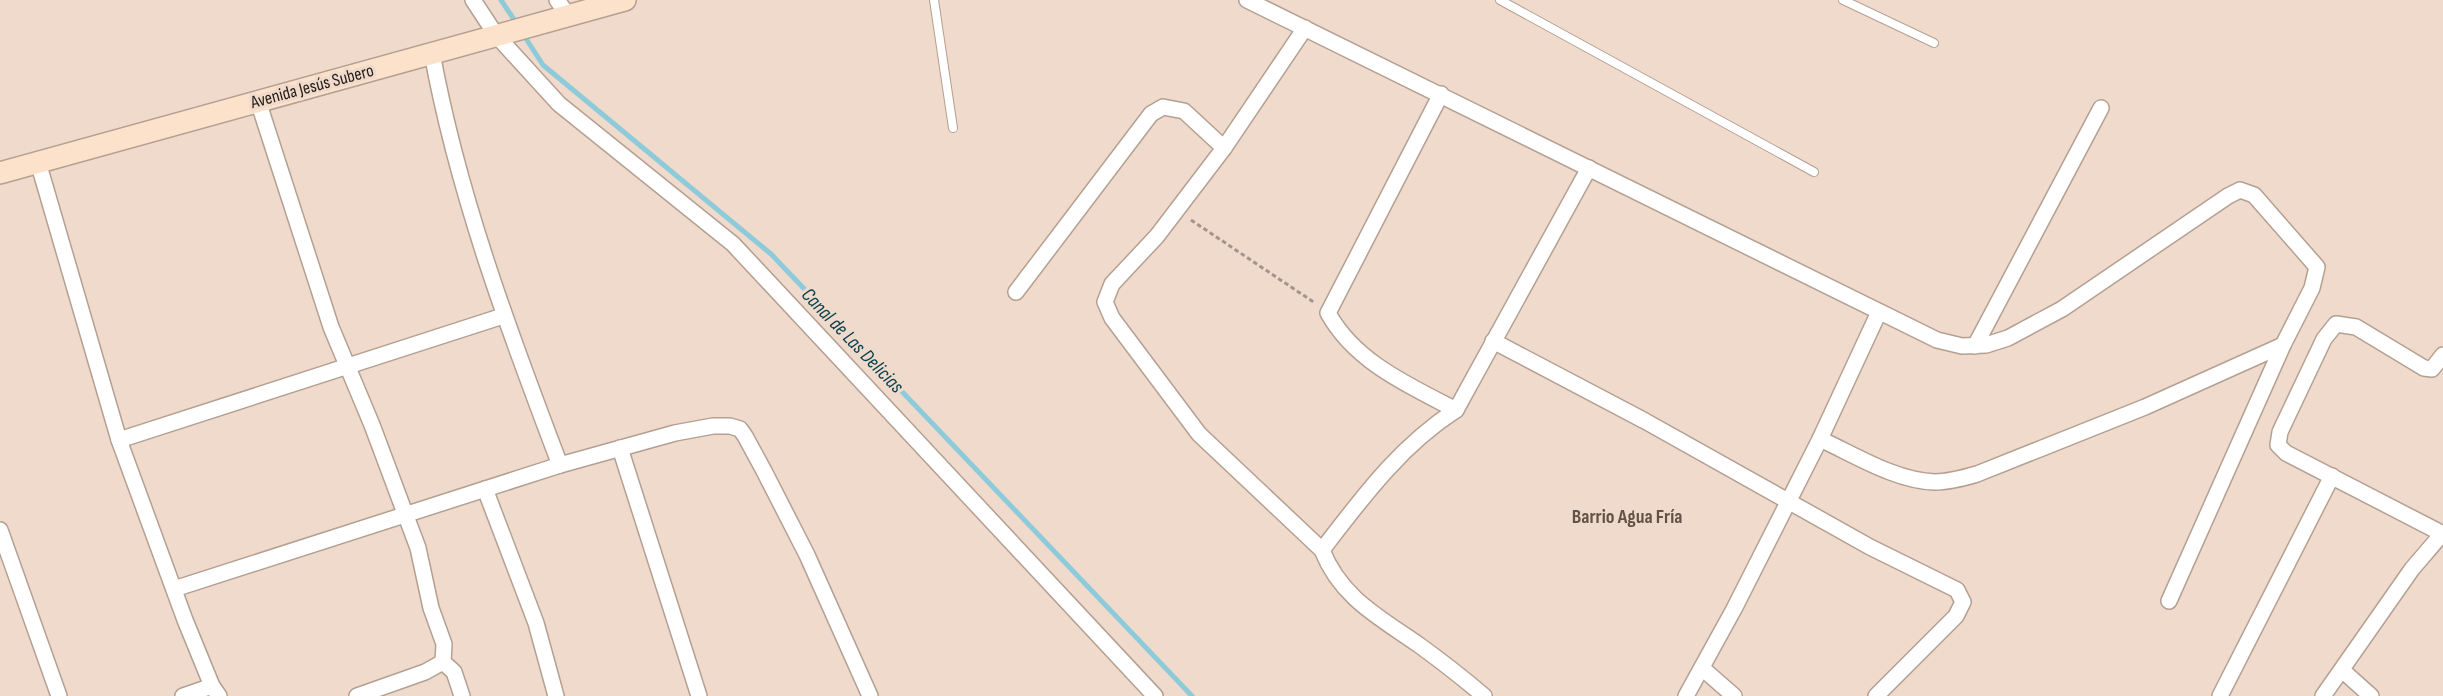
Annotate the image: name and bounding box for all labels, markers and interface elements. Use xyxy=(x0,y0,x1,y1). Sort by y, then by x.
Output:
street label: Avenida Jesús Subero xyxy=(247,60,376,113)
water label: Canal de Las Delicias xyxy=(796,283,908,398)
district label: Barrio Agua Fría xyxy=(1572,505,1682,529)

